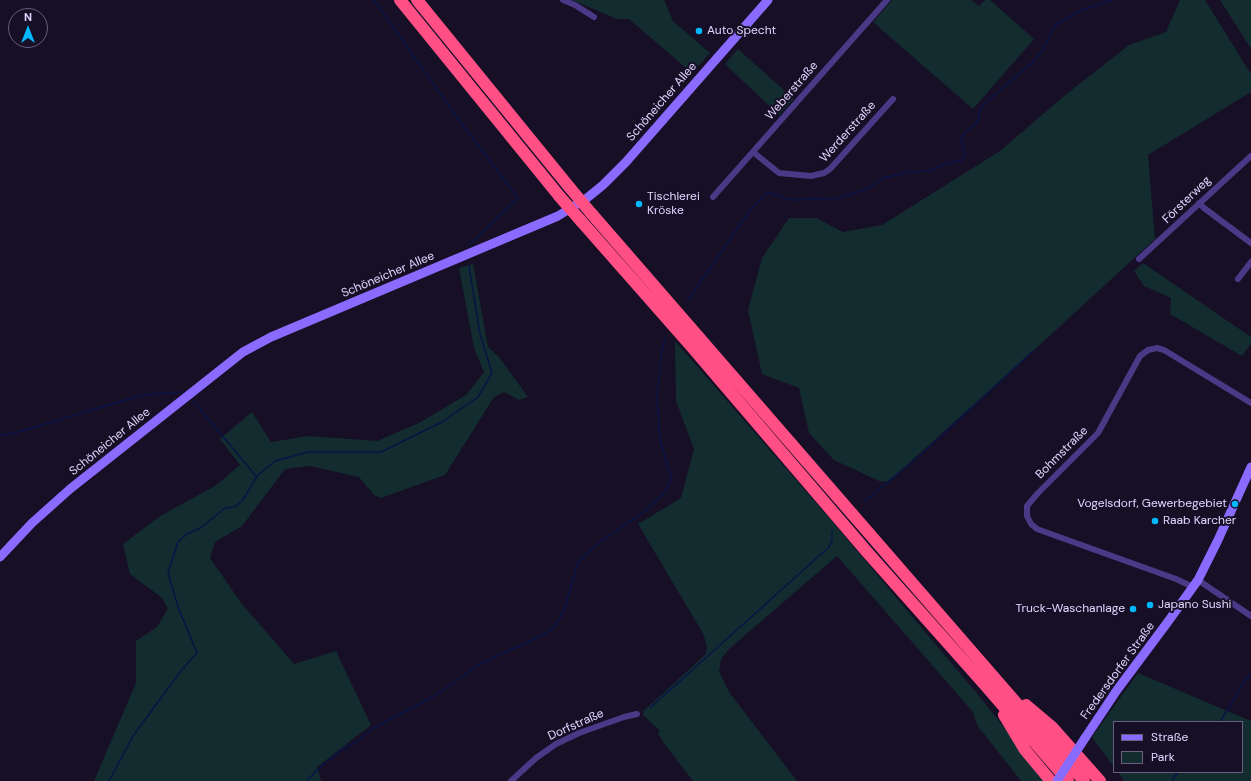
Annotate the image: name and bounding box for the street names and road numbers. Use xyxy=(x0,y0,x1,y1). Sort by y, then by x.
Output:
street label: Weberstraße xyxy=(763,59,821,123)
street label: Schöneicher Allee xyxy=(624,60,700,144)
street label: Werderstraße xyxy=(817,99,879,165)
street label: Försterweg xyxy=(1160,173,1214,227)
street label: Schöneicher Allee xyxy=(339,249,437,301)
street label: Schöneicher Allee xyxy=(67,405,153,479)
street label: Bohmstraße xyxy=(1033,424,1091,482)
street label: Fredersdorfer Straße xyxy=(1078,620,1158,722)
street label: Dorfstraße xyxy=(546,706,606,744)

